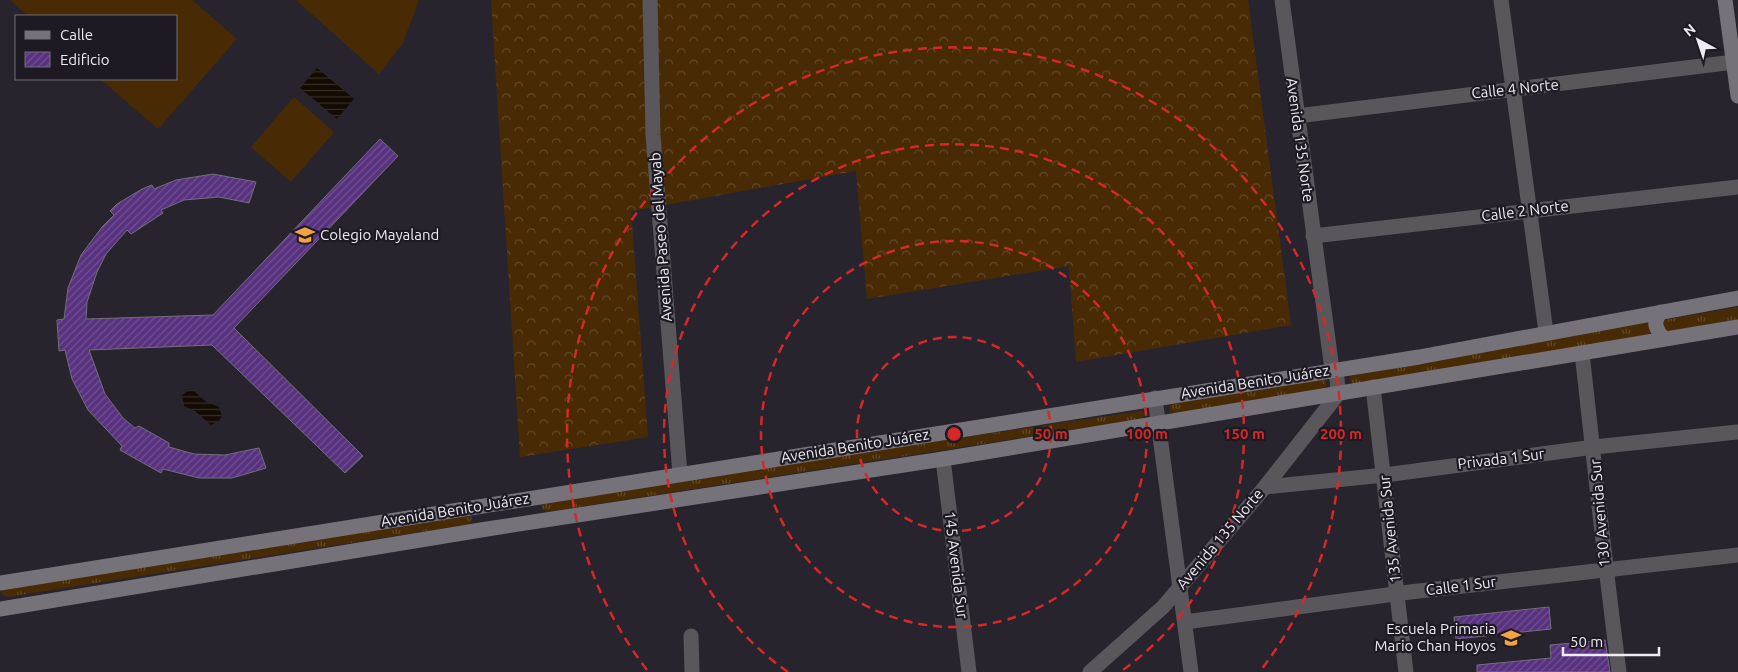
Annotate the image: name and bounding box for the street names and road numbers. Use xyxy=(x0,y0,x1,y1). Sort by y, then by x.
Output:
street label: Calle 4 Norte xyxy=(1470,75,1559,102)
street label: Avenida 135 Norte xyxy=(1283,77,1318,203)
street label: Avenida Paseo del Mayab xyxy=(646,152,675,322)
street label: Calle 2 Norte xyxy=(1480,197,1570,224)
street label: Avenida Benito Juárez xyxy=(1180,361,1330,402)
street label: Avenida Benito Juárez xyxy=(780,425,930,466)
street label: Privada 1 Sur xyxy=(1457,445,1546,472)
street label: 130 Avenida Sur xyxy=(1586,458,1613,568)
street label: 135 Avenida Sur xyxy=(1375,474,1404,584)
street label: Avenida 135 Norte xyxy=(1173,485,1266,592)
street label: Avenida Benito Juárez xyxy=(380,489,530,530)
street label: 145 Avenida Sur xyxy=(941,510,972,620)
street label: Calle 1 Sur xyxy=(1425,573,1497,598)

